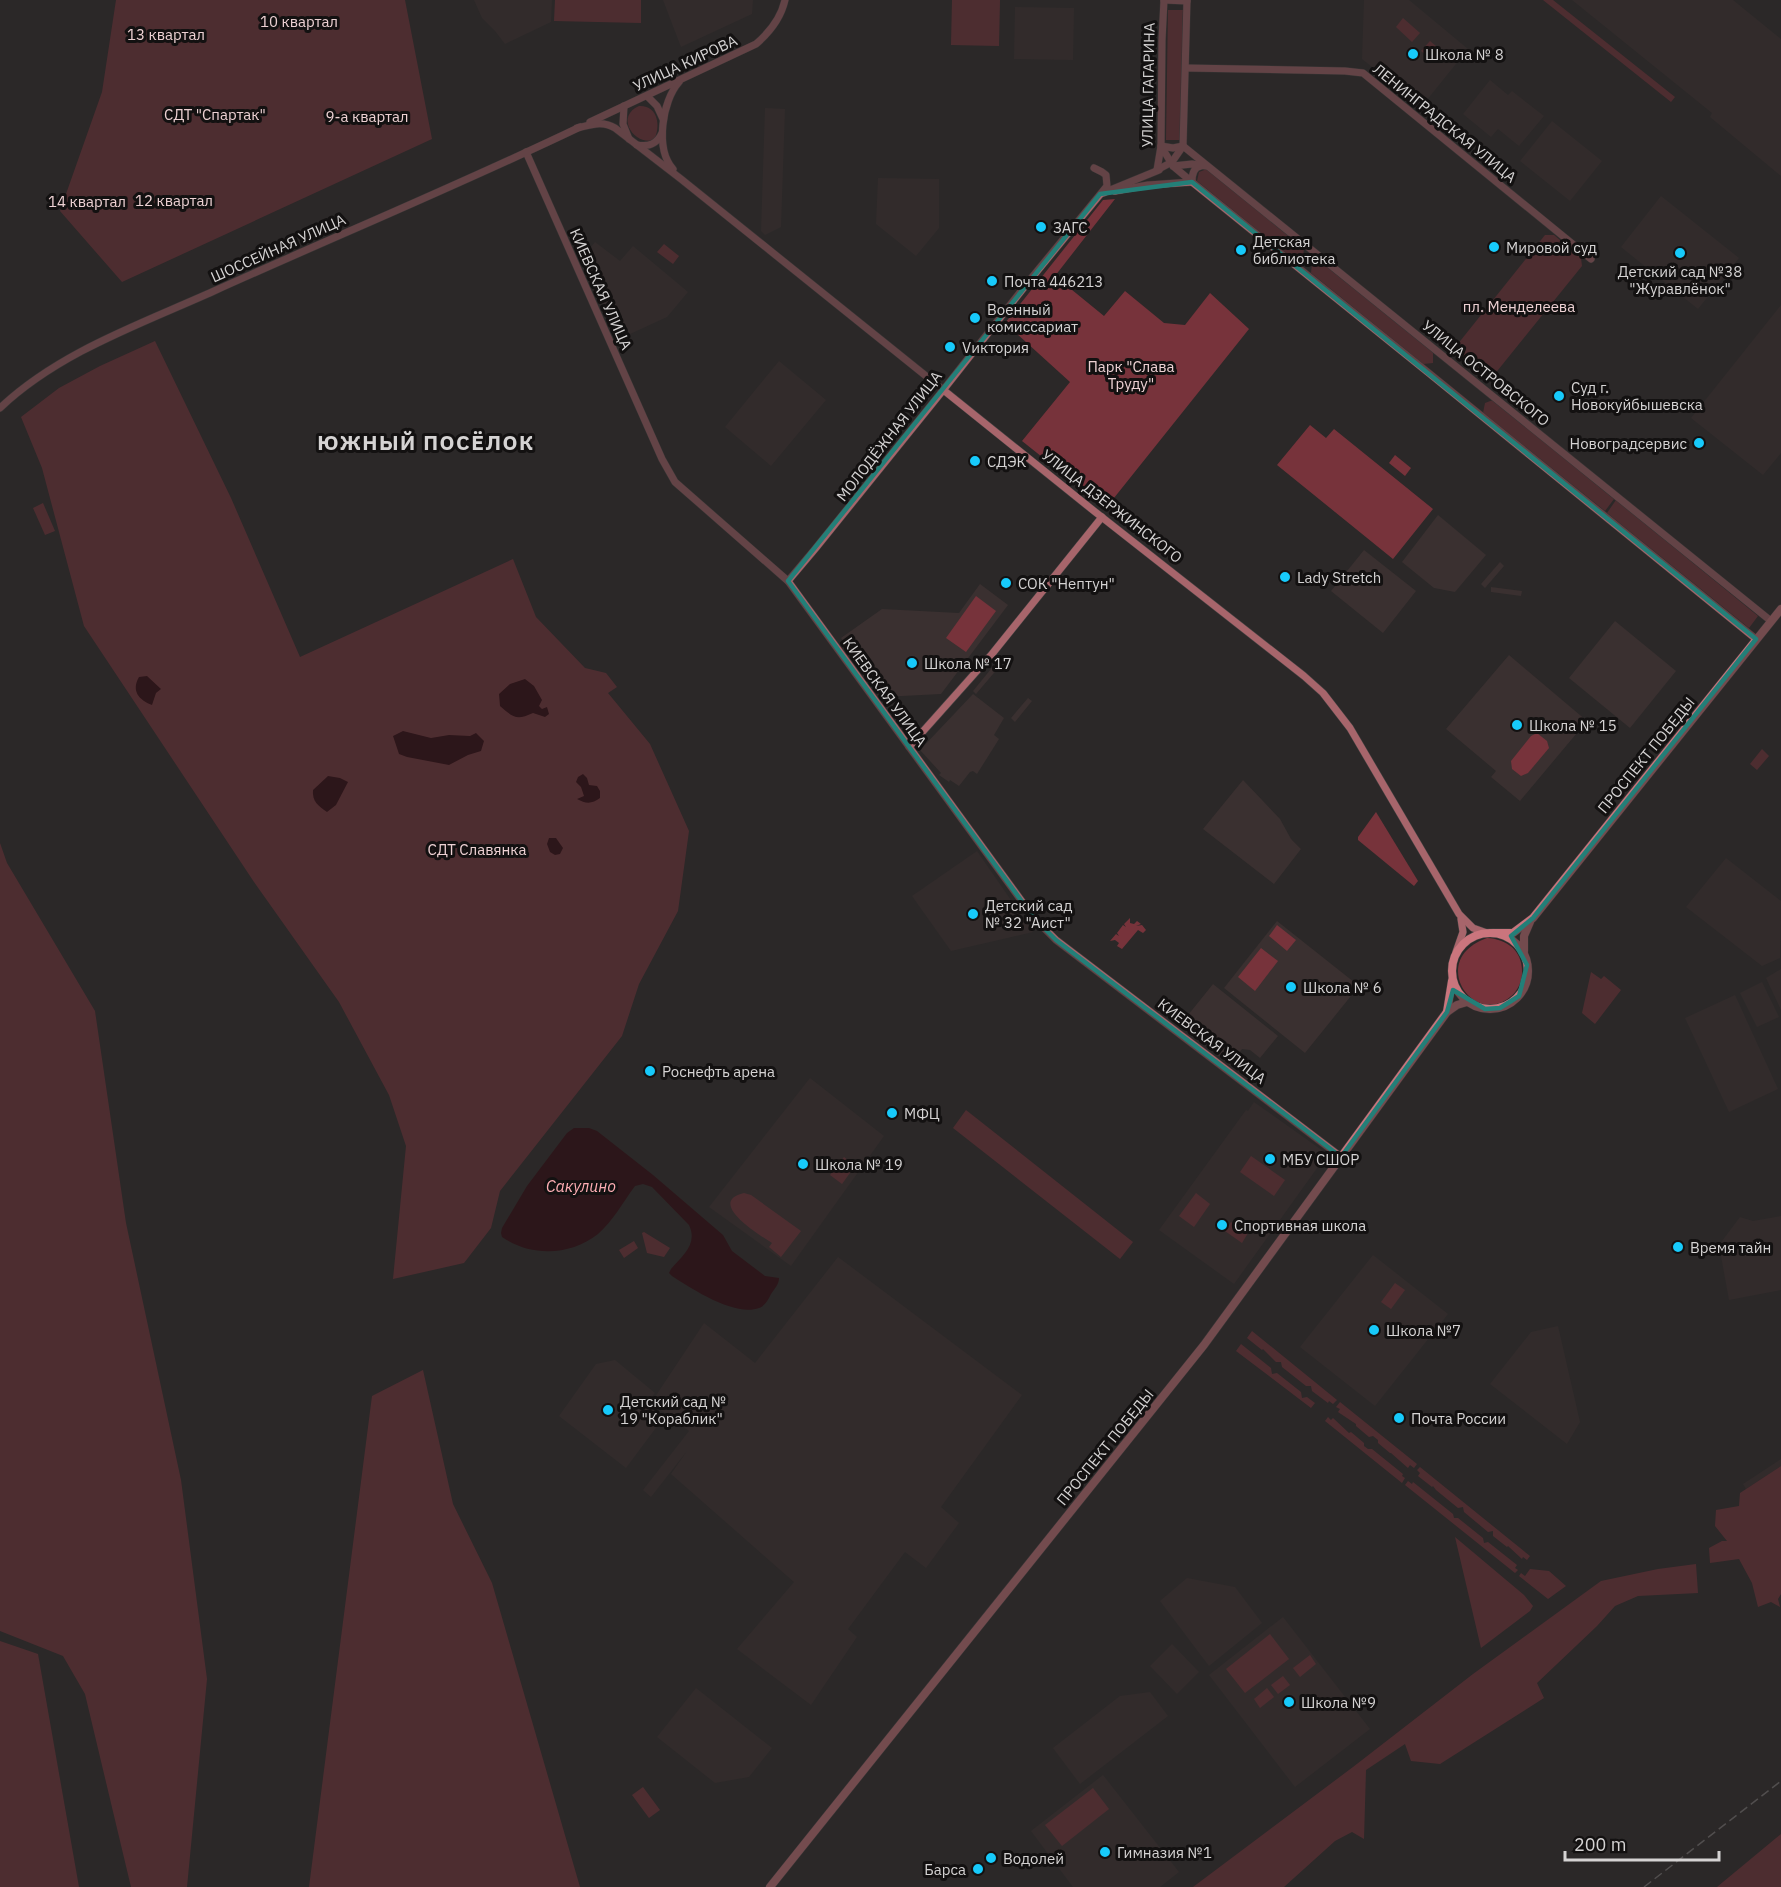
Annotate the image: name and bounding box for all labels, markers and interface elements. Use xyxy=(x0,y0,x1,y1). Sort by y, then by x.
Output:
park label: 10 квартал xyxy=(260,12,338,31)
street label: УЛИЦА ГАГАРИНА xyxy=(1137,22,1159,148)
park label: 13 квартал xyxy=(127,25,205,44)
street label: УЛИЦА КИРОВА xyxy=(630,30,740,95)
place label: Школа № 8 xyxy=(1425,45,1504,64)
marker: Школа № 8 xyxy=(1406,47,1420,61)
street label: ЛЕНИНГРАДСКАЯ УЛИЦА xyxy=(1370,59,1521,187)
park label: СДТ "Спартак" xyxy=(164,105,266,124)
park label: 9-а квартал xyxy=(325,107,409,126)
park label: 12 квартал xyxy=(135,191,213,210)
park label: 14 квартал xyxy=(48,192,126,211)
street label: ШОССЕЙНАЯ УЛИЦА xyxy=(208,210,349,286)
place label: ЗАГС xyxy=(1053,218,1088,237)
marker: ЗАГС xyxy=(1034,220,1048,234)
street label: КИЕВСКАЯ УЛИЦА xyxy=(566,225,636,353)
place label: Детская библиотека xyxy=(1253,232,1335,268)
place label: Мировой суд xyxy=(1506,238,1597,257)
marker: Мировой суд xyxy=(1487,240,1501,254)
marker: Детская библиотека xyxy=(1234,243,1248,257)
marker: Детский сад №38 "Журавлёнок" xyxy=(1673,246,1687,260)
place label: Детский сад №38 "Журавлёнок" xyxy=(1618,262,1742,298)
place label: Почта 446213 xyxy=(1004,272,1103,291)
marker: Почта 446213 xyxy=(985,274,999,288)
park label: пл. Менделеева xyxy=(1463,297,1575,316)
place label: Военный комиссариат xyxy=(987,300,1078,336)
marker: Военный комиссариат xyxy=(968,311,982,325)
street label: УЛИЦА ОСТРОВСКОГО xyxy=(1419,316,1553,430)
place label: Vиктория xyxy=(962,338,1029,357)
marker: Vиктория xyxy=(943,340,957,354)
park label: Парк "Слава Труду" xyxy=(1087,357,1175,393)
street label: МОЛОДЁЖНАЯ УЛИЦА xyxy=(832,367,946,505)
place label: Суд г. Новокуйбышевска xyxy=(1571,378,1703,414)
marker: Суд г. Новокуйбышевска xyxy=(1552,389,1566,403)
district label: ЮЖНЫЙ ПОСЁЛОК xyxy=(317,428,535,456)
place label: Новоградсервис xyxy=(1570,434,1687,453)
marker: Новоградсервис xyxy=(1692,436,1706,450)
street label: УЛИЦА ДЗЕРЖИНСКОГО xyxy=(1038,445,1186,567)
place label: СДЭК xyxy=(987,452,1027,471)
marker: СДЭК xyxy=(968,454,982,468)
place label: Lady Stretch xyxy=(1297,568,1381,587)
marker: Lady Stretch xyxy=(1278,570,1292,584)
place label: СОК "Нептун" xyxy=(1018,574,1115,593)
marker: СОК "Нептун" xyxy=(999,576,1013,590)
street label: КИЕВСКАЯ УЛИЦА xyxy=(839,634,931,751)
place label: Школа № 17 xyxy=(924,654,1012,673)
marker: Школа № 17 xyxy=(905,656,919,670)
street label: ПРОСПЕКТ ПОБЕДЫ xyxy=(1593,693,1699,817)
place label: Школа № 15 xyxy=(1529,716,1617,735)
marker: Школа № 15 xyxy=(1510,718,1524,732)
park label: СДТ Славянка xyxy=(428,840,526,859)
place label: Детский сад № 32 "Аист" xyxy=(985,896,1073,932)
marker: Детский сад № 32 "Аист" xyxy=(966,907,980,921)
place label: Школа № 6 xyxy=(1303,978,1382,997)
marker: Школа № 6 xyxy=(1284,980,1298,994)
street label: КИЕВСКАЯ УЛИЦА xyxy=(1154,994,1270,1088)
place label: Роснефть арена xyxy=(662,1062,775,1081)
marker: Роснефть арена xyxy=(643,1064,657,1078)
place label: МФЦ xyxy=(904,1104,940,1123)
marker: МФЦ xyxy=(885,1106,899,1120)
place label: МБУ СШОР xyxy=(1282,1150,1359,1169)
marker: МБУ СШОР xyxy=(1263,1152,1277,1166)
place label: Школа № 19 xyxy=(815,1155,903,1174)
marker: Школа № 19 xyxy=(796,1157,810,1171)
water label: Сакулино xyxy=(546,1176,616,1196)
place label: Спортивная школа xyxy=(1234,1216,1366,1235)
marker: Спортивная школа xyxy=(1215,1218,1229,1232)
place label: Время тайн xyxy=(1690,1238,1771,1257)
marker: Время тайн xyxy=(1671,1240,1685,1254)
place label: Школа №7 xyxy=(1386,1321,1461,1340)
marker: Школа №7 xyxy=(1367,1323,1381,1337)
street label: ПРОСПЕКТ ПОБЕДЫ xyxy=(1052,1385,1158,1509)
place label: Детский сад № 19 "Кораблик" xyxy=(620,1392,727,1428)
marker: Детский сад № 19 "Кораблик" xyxy=(601,1403,615,1417)
place label: Почта России xyxy=(1411,1409,1506,1428)
marker: Почта России xyxy=(1392,1411,1406,1425)
place label: Школа №9 xyxy=(1301,1693,1376,1712)
marker: Школа №9 xyxy=(1282,1695,1296,1709)
scale bar xyxy=(1565,1824,1720,1862)
text: 200 m xyxy=(1574,1833,1626,1856)
place label: Гимназия №1 xyxy=(1117,1843,1212,1862)
marker: Гимназия №1 xyxy=(1098,1845,1112,1859)
place label: Водолей xyxy=(1003,1849,1064,1868)
marker: Водолей xyxy=(984,1851,998,1865)
place label: Барса xyxy=(924,1860,966,1879)
marker: Барса xyxy=(971,1862,985,1876)

